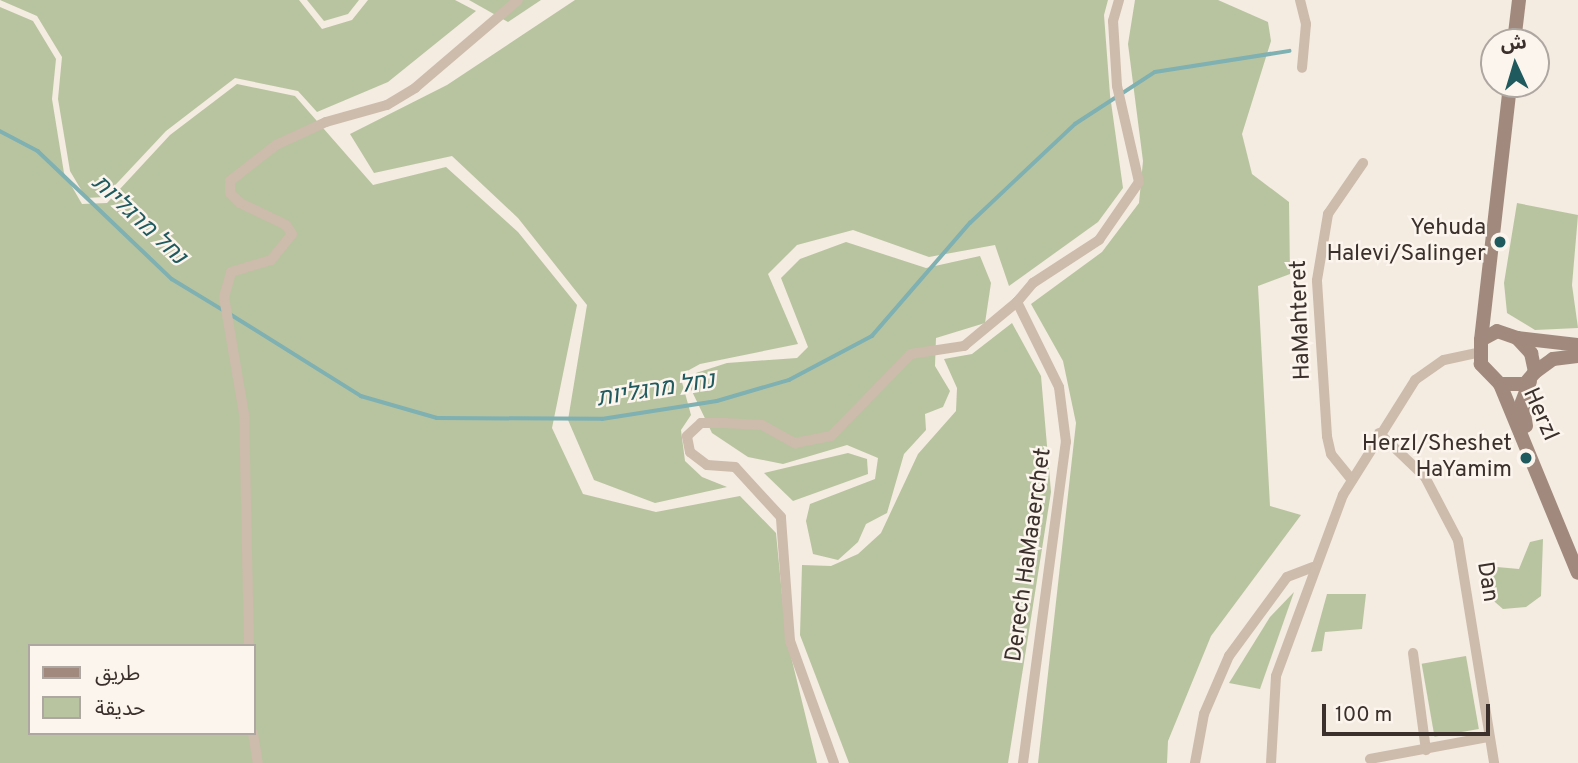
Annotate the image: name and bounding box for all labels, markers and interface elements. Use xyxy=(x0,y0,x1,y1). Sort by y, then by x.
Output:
north arrow xyxy=(1480,28,1550,98)
text: ش xyxy=(1500,31,1527,57)
water label: נחל מרגליות xyxy=(85,170,191,272)
place label: Yehuda Halevi/Salinger xyxy=(1327,215,1486,269)
marker: Yehuda Halevi/Salinger xyxy=(1492,234,1508,250)
street label: HaMahteret xyxy=(1286,259,1318,381)
water label: נחל מרגליות xyxy=(595,367,717,415)
street label: Herzl xyxy=(1515,384,1563,446)
place label: Herzl/Sheshet HaYamim xyxy=(1362,431,1512,485)
street label: Derech HaMaaerchet xyxy=(1001,446,1059,664)
marker: Herzl/Sheshet HaYamim xyxy=(1518,450,1534,466)
street label: Dan xyxy=(1469,560,1503,604)
legend xyxy=(28,644,256,735)
text: طريق xyxy=(95,661,140,688)
scale bar xyxy=(1326,690,1494,734)
text: حديقة xyxy=(95,696,145,723)
text: 100 m xyxy=(1335,702,1392,729)

